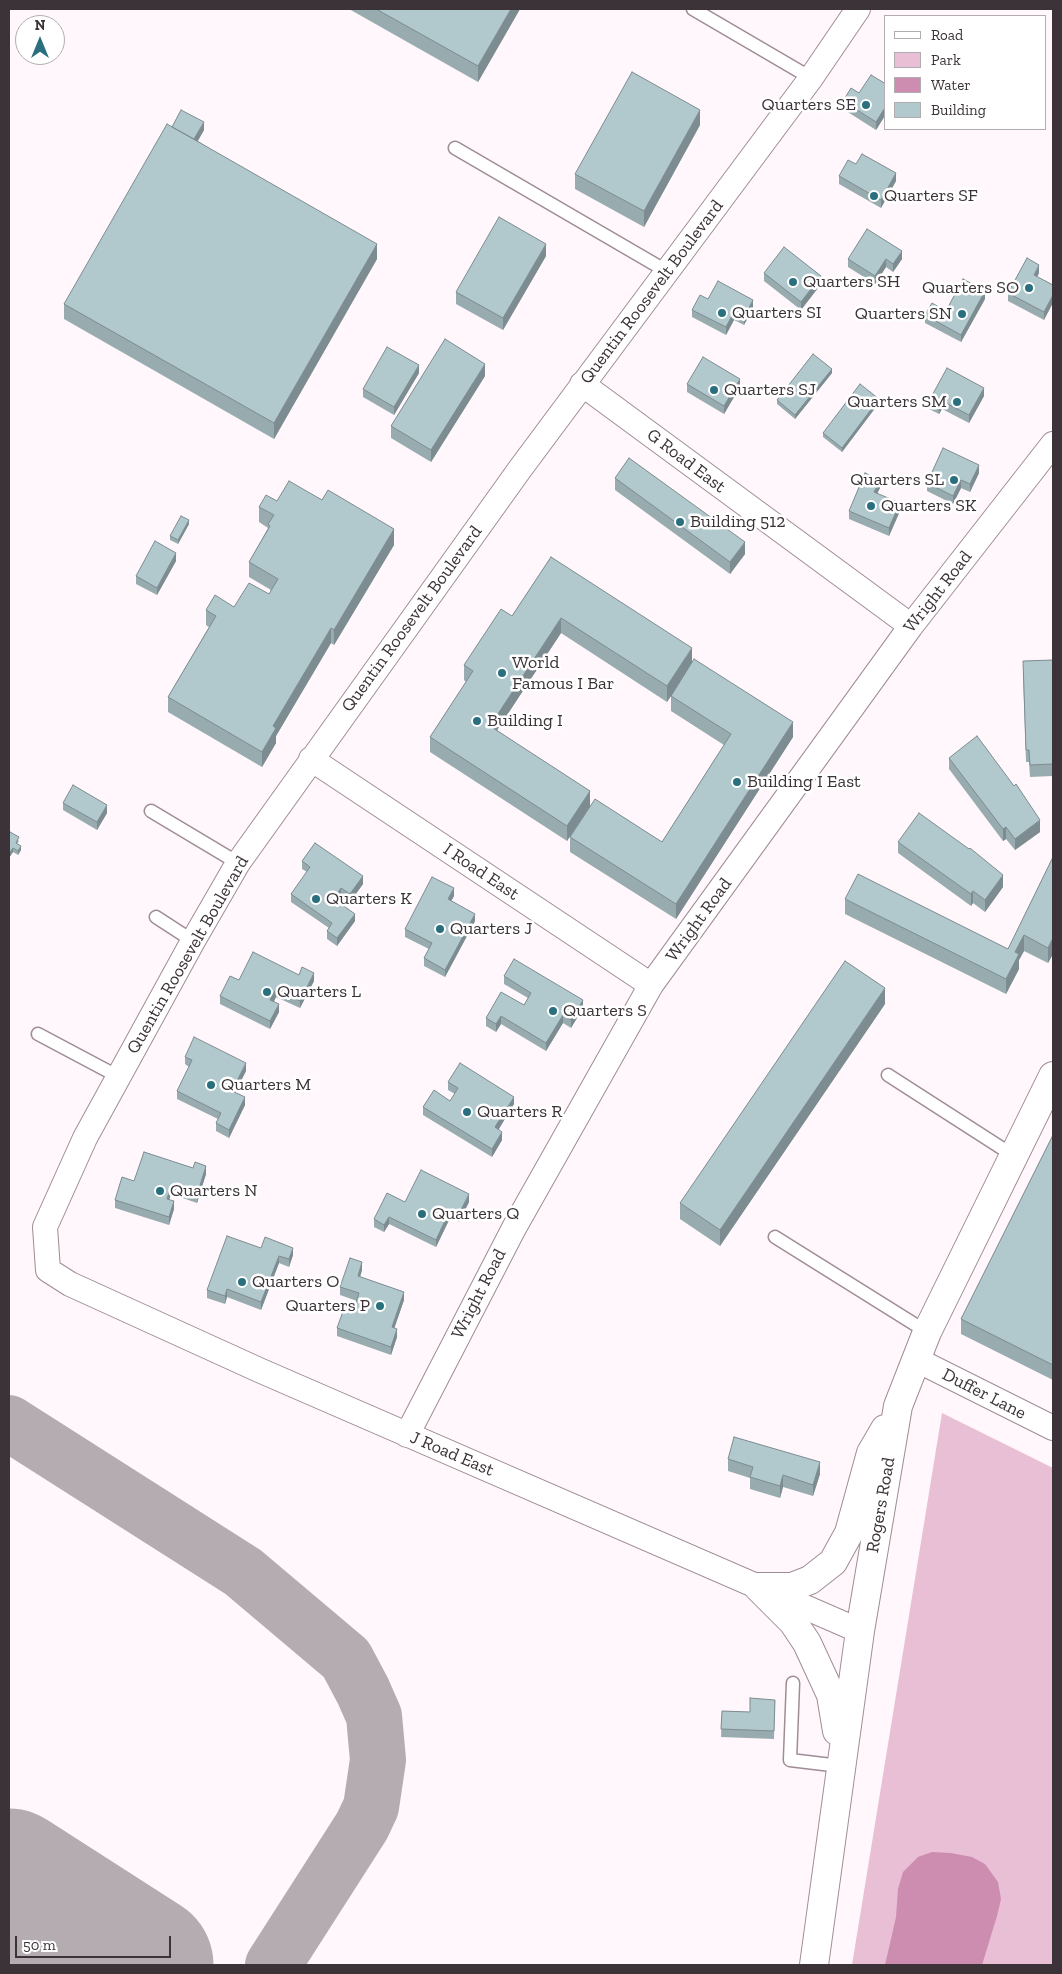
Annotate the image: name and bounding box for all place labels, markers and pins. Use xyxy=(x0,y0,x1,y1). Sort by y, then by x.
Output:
place label: Quarters SE xyxy=(762,94,856,116)
marker: Quarters SE xyxy=(860,99,872,111)
place label: Quarters SF xyxy=(884,185,978,207)
marker: Quarters SF xyxy=(868,190,880,202)
place label: Quarters SH xyxy=(803,271,900,293)
marker: Quarters SH xyxy=(787,276,799,288)
place label: Quarters SO xyxy=(922,277,1019,299)
marker: Quarters SO xyxy=(1023,282,1035,294)
place label: Quarters SI xyxy=(732,302,822,324)
place label: Quarters SN xyxy=(855,303,952,325)
marker: Quarters SI xyxy=(716,307,728,319)
marker: Quarters SN xyxy=(956,308,968,320)
place label: Quarters SJ xyxy=(724,379,816,401)
marker: Quarters SJ xyxy=(708,384,720,396)
place label: Quarters SM xyxy=(847,391,947,413)
marker: Quarters SM xyxy=(951,396,963,408)
place label: Quarters SL xyxy=(850,469,944,491)
marker: Quarters SL xyxy=(948,474,960,486)
place label: Quarters SK xyxy=(881,495,976,517)
marker: Quarters SK xyxy=(865,500,877,512)
place label: Building 512 xyxy=(690,511,785,533)
marker: Building 512 xyxy=(674,516,686,528)
place label: World Famous I Bar xyxy=(512,652,614,694)
marker: World Famous I Bar xyxy=(496,667,508,679)
place label: Building I xyxy=(487,710,563,732)
marker: Building I xyxy=(471,715,483,727)
place label: Building I East xyxy=(747,771,861,793)
marker: Building I East xyxy=(731,776,743,788)
place label: Quarters K xyxy=(326,888,412,910)
marker: Quarters K xyxy=(310,893,322,905)
place label: Quarters J xyxy=(450,918,532,940)
marker: Quarters J xyxy=(434,923,446,935)
place label: Quarters L xyxy=(277,981,361,1003)
marker: Quarters L xyxy=(261,986,273,998)
place label: Quarters S xyxy=(563,1000,647,1022)
marker: Quarters S xyxy=(547,1005,559,1017)
place label: Quarters M xyxy=(221,1074,311,1096)
marker: Quarters M xyxy=(205,1079,217,1091)
place label: Quarters R xyxy=(477,1101,562,1123)
marker: Quarters R xyxy=(461,1106,473,1118)
place label: Quarters N xyxy=(170,1180,258,1202)
marker: Quarters N xyxy=(154,1185,166,1197)
place label: Quarters Q xyxy=(432,1203,520,1225)
marker: Quarters Q xyxy=(416,1208,428,1220)
place label: Quarters O xyxy=(252,1271,339,1293)
marker: Quarters O xyxy=(236,1276,248,1288)
place label: Quarters P xyxy=(285,1295,370,1317)
marker: Quarters P xyxy=(374,1300,386,1312)

